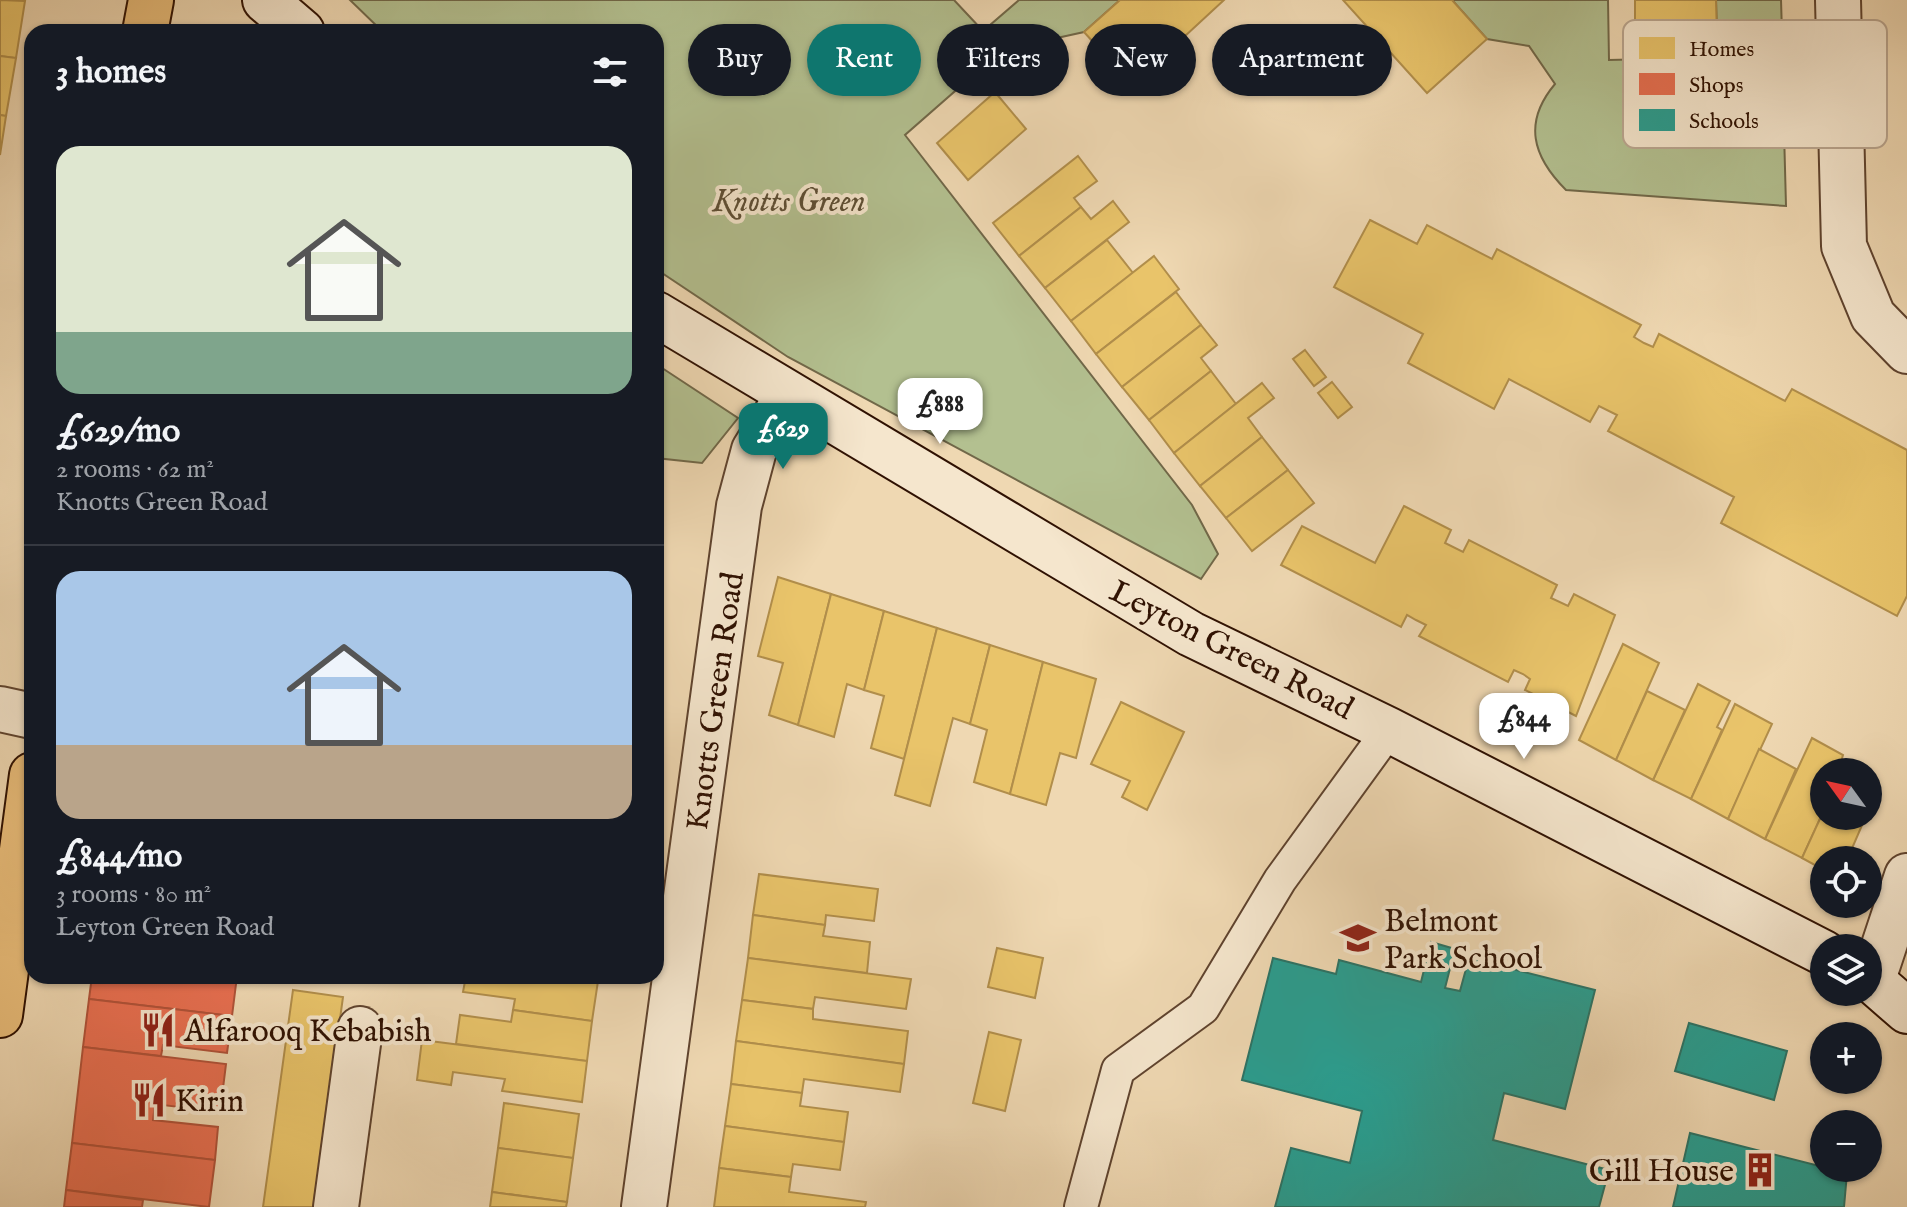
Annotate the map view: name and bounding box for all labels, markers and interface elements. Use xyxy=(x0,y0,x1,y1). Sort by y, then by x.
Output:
legend xyxy=(1623,20,1887,148)
chip: Buy xyxy=(688,24,791,96)
chip: Rent xyxy=(807,24,921,96)
chip: Filters xyxy=(937,24,1069,96)
chip: New xyxy=(1085,24,1196,96)
chip: Apartment xyxy=(1212,24,1392,96)
text: Homes xyxy=(1689,36,1754,64)
icon: filters xyxy=(588,50,632,94)
text: 3 homes xyxy=(56,51,166,94)
text: Shops xyxy=(1689,72,1743,100)
text: Schools xyxy=(1689,108,1759,136)
park label: Knotts Green xyxy=(711,182,866,223)
icon: home xyxy=(272,198,416,342)
pin: £888 xyxy=(893,378,987,446)
text: £888 xyxy=(916,387,964,420)
pin: £629 xyxy=(736,403,830,471)
text: £629/mo xyxy=(56,410,180,453)
text: £629 xyxy=(757,412,809,445)
text: 2 rooms · 62 m² xyxy=(56,453,214,486)
text: Knotts Green Road xyxy=(56,486,268,519)
street label: Knotts Green Road xyxy=(678,569,755,833)
street label: Leyton Green Road xyxy=(1102,572,1361,731)
icon: home xyxy=(272,623,416,767)
pin: £844 xyxy=(1477,693,1571,761)
text: £844 xyxy=(1497,702,1551,735)
north arrow xyxy=(1810,758,1882,830)
map controls xyxy=(1810,758,1882,1182)
text: £844/mo xyxy=(56,835,182,878)
button: locate xyxy=(1810,846,1882,918)
text: 3 rooms · 80 m² xyxy=(56,878,211,911)
place label: Belmont Park School xyxy=(1384,902,1542,980)
text: Leyton Green Road xyxy=(56,911,274,944)
school or university icon: Belmont Park School xyxy=(1339,919,1377,957)
button: layers xyxy=(1810,934,1882,1006)
restaurant icon: Alfarooq Kebabish xyxy=(139,1011,177,1049)
place label: Alfarooq Kebabish xyxy=(183,1012,432,1053)
button: + xyxy=(1810,1022,1882,1094)
restaurant icon: Kirin xyxy=(130,1081,168,1119)
place label: Kirin xyxy=(175,1082,244,1123)
button: − xyxy=(1810,1110,1882,1182)
building icon: Gill House xyxy=(1741,1151,1779,1189)
place label: Gill House xyxy=(1589,1152,1734,1193)

